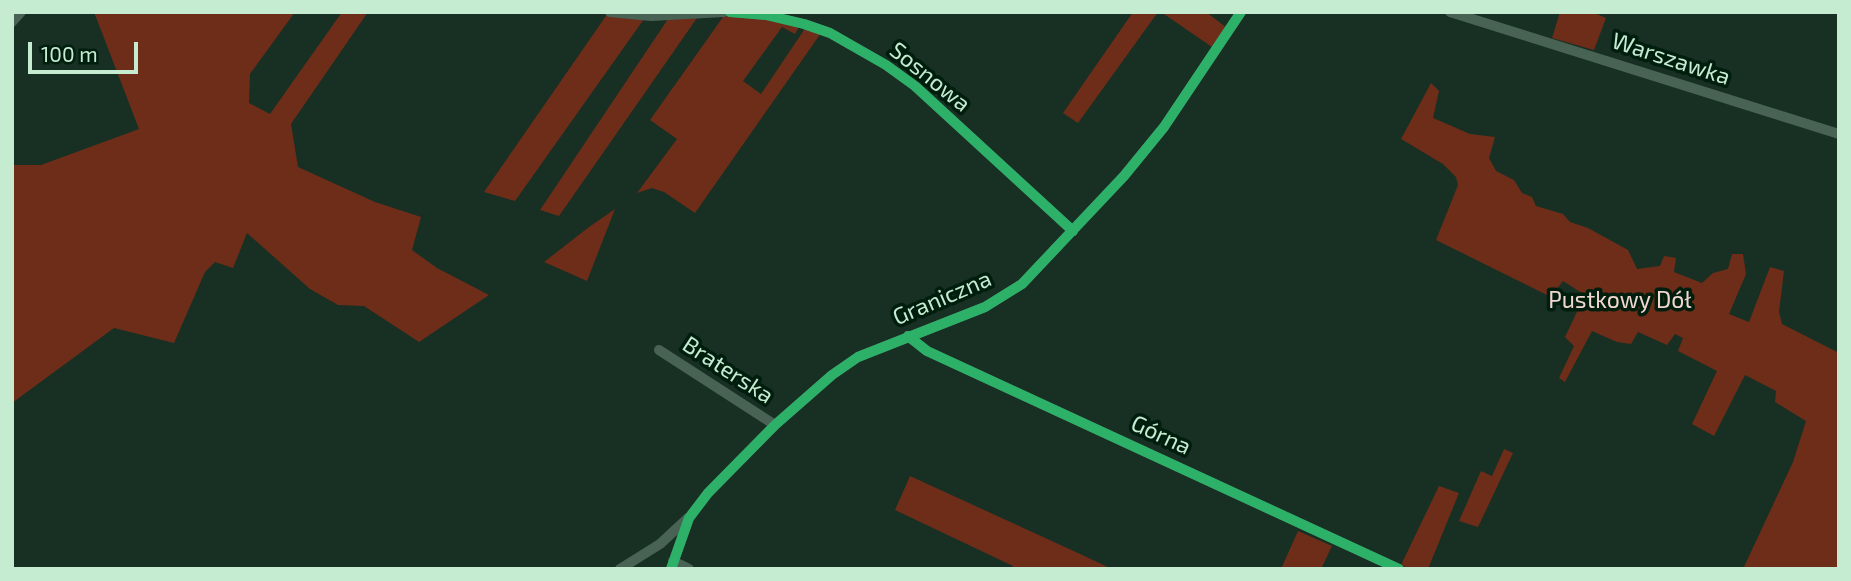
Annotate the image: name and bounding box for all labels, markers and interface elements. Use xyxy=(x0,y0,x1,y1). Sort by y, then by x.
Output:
street label: Warszawka xyxy=(1608,27,1734,91)
scale bar xyxy=(32,28,142,72)
street label: Sosnowa xyxy=(884,36,976,118)
text: 100 m xyxy=(41,41,98,66)
street label: Graniczna xyxy=(889,265,995,331)
park label: Pustkowy Dół xyxy=(1548,286,1692,314)
street label: Braterska xyxy=(678,331,778,409)
street label: Górna xyxy=(1127,409,1195,461)

